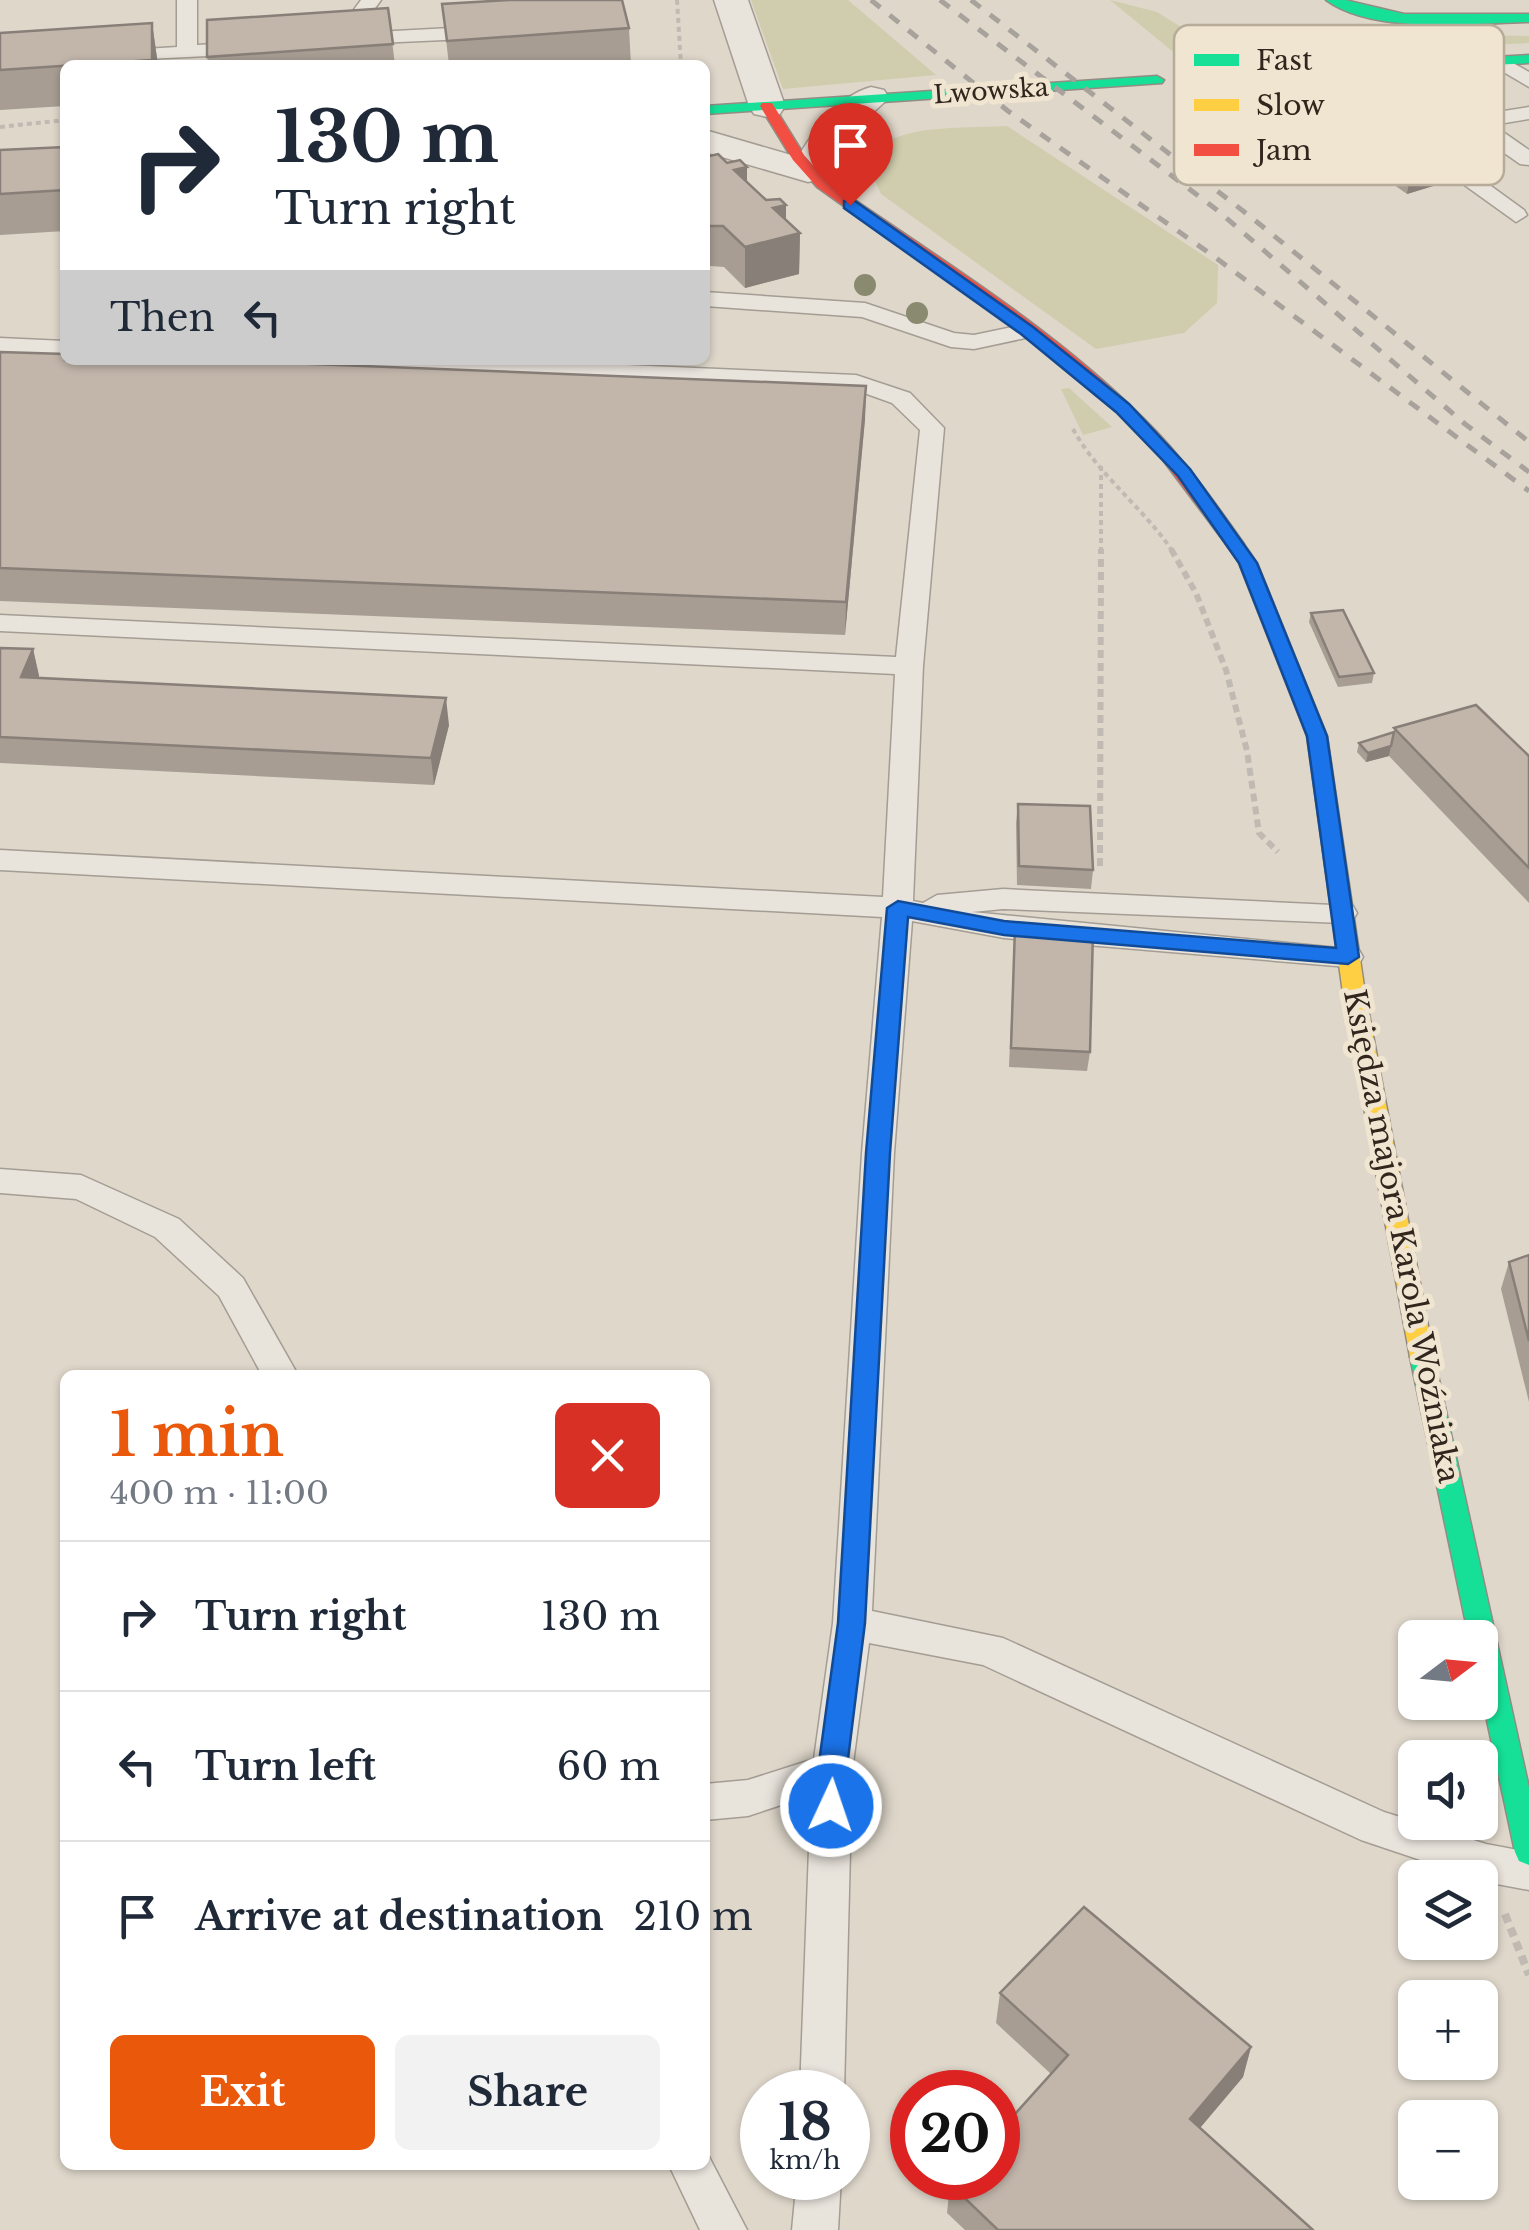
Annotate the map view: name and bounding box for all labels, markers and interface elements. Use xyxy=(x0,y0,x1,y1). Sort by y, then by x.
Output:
legend xyxy=(1174,25,1504,185)
text: Fast xyxy=(1256,43,1313,78)
street label: Lwowska xyxy=(932,72,1050,110)
text: Slow xyxy=(1256,88,1325,123)
text: 130 m xyxy=(275,94,499,181)
icon: right xyxy=(110,100,240,230)
pin xyxy=(808,103,893,206)
icon: arrive xyxy=(823,118,878,173)
text: Jam xyxy=(1252,133,1312,168)
text: Turn right xyxy=(275,180,516,236)
icon: left xyxy=(235,290,290,345)
text: Then xyxy=(110,294,215,341)
street label: Księdza majora Karola Woźniaka xyxy=(1336,986,1468,1486)
text: 1 min xyxy=(110,1398,284,1472)
button: close xyxy=(555,1403,660,1508)
text: 400 m · 11:00 xyxy=(110,1473,329,1513)
icon: right xyxy=(110,1589,165,1644)
text: Turn right xyxy=(195,1593,406,1640)
text: 130 m xyxy=(541,1593,660,1640)
north arrow xyxy=(1398,1620,1498,1720)
map controls xyxy=(1398,1620,1498,2200)
icon: left xyxy=(110,1739,165,1794)
button: sound xyxy=(1398,1740,1498,1840)
text: Turn left xyxy=(195,1743,376,1790)
text: 60 m xyxy=(557,1743,660,1790)
position arrow xyxy=(779,1754,883,1858)
button: layers xyxy=(1398,1860,1498,1960)
icon: arrive xyxy=(110,1889,165,1944)
text: Arrive at destination xyxy=(195,1893,604,1940)
text: 210 m xyxy=(634,1893,753,1940)
button: + xyxy=(1398,1980,1498,2080)
button: Exit xyxy=(110,2035,375,2150)
button: Share xyxy=(395,2035,660,2150)
speed limit sign: 20 xyxy=(890,2070,1020,2200)
text: 18 xyxy=(778,2091,832,2154)
button: − xyxy=(1398,2100,1498,2200)
text: km/h xyxy=(770,2145,840,2176)

